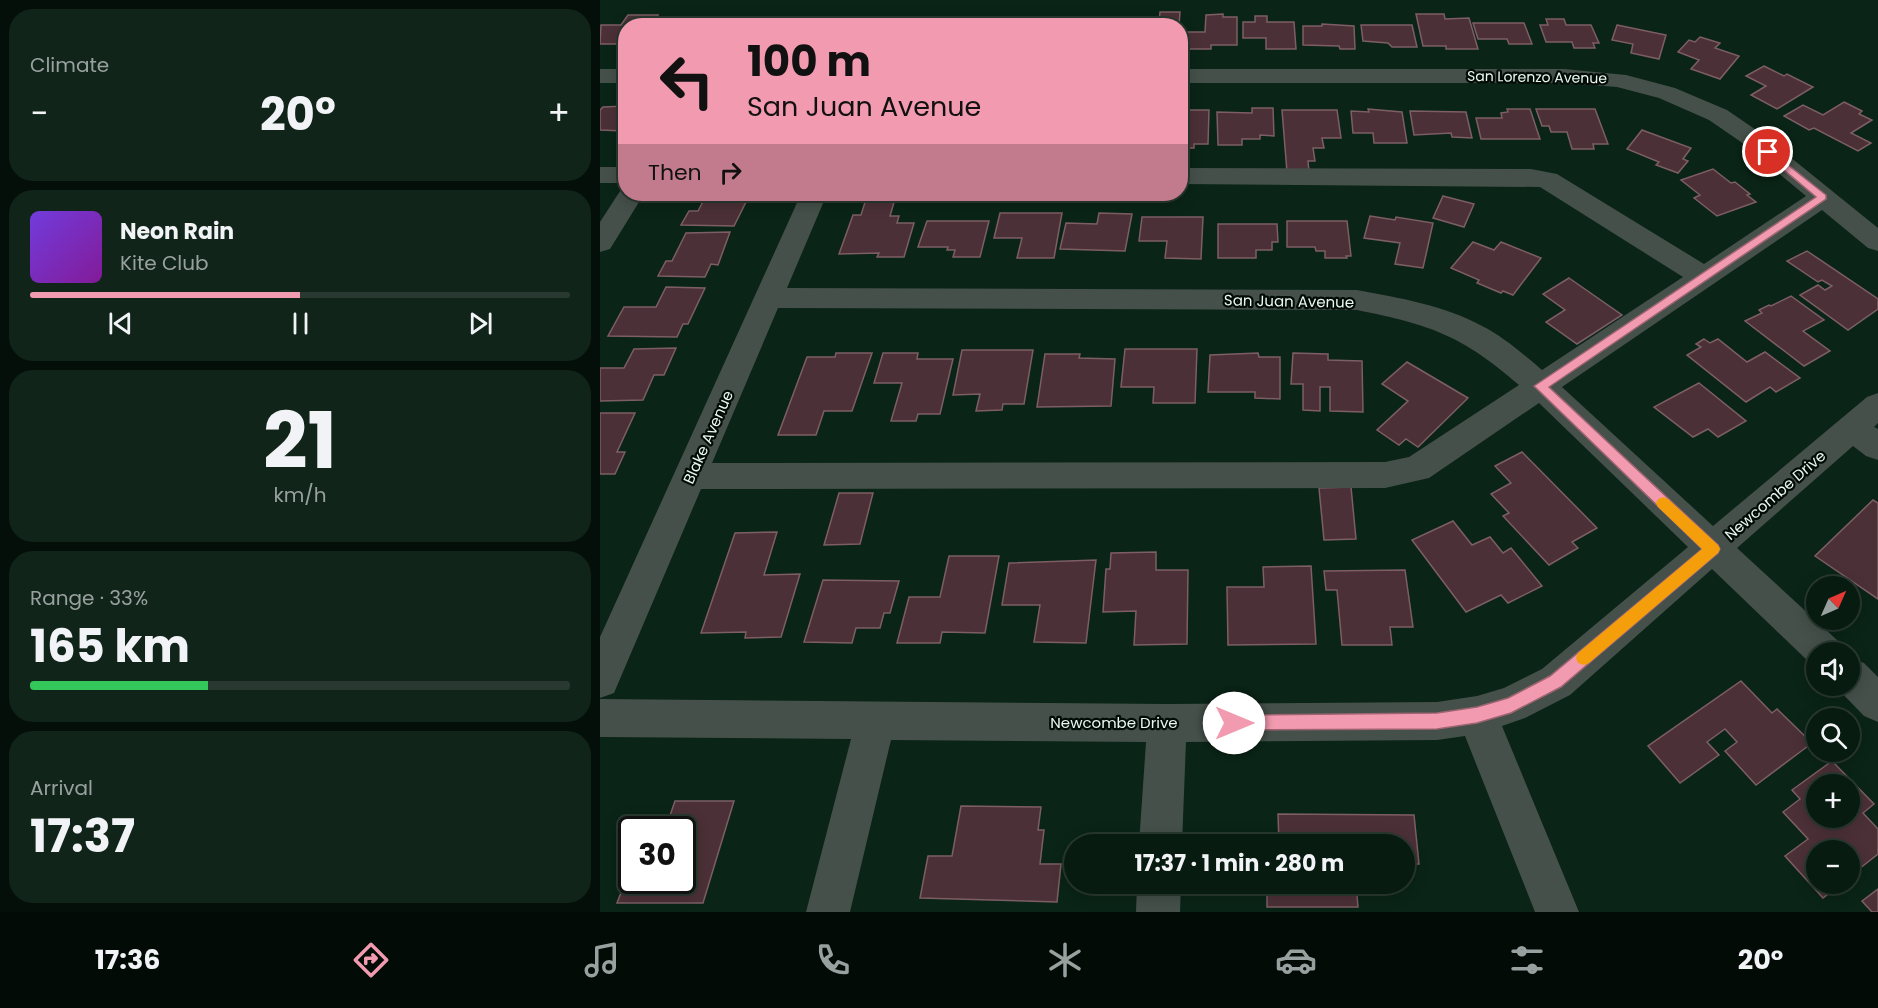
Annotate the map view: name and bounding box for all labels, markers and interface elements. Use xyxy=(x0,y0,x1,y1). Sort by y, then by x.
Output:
text: 100 m xyxy=(747,32,871,91)
icon: left xyxy=(648,42,726,120)
text: Climate xyxy=(30,51,109,79)
street label: San Lorenzo Avenue xyxy=(1467,66,1607,88)
text: 20° xyxy=(260,83,336,146)
text: San Juan Avenue xyxy=(747,88,981,125)
text: − xyxy=(30,90,48,137)
text: + xyxy=(547,90,570,137)
pin xyxy=(1742,126,1793,177)
icon: arrive xyxy=(1751,135,1784,168)
icon: right xyxy=(714,156,747,189)
text: Then xyxy=(648,157,702,188)
text: Neon Rain xyxy=(120,216,234,247)
text: Kite Club xyxy=(120,249,209,277)
street label: San Juan Avenue xyxy=(1224,289,1354,313)
icon: previous xyxy=(104,307,137,340)
icon: pause xyxy=(284,307,317,340)
icon: next xyxy=(464,307,497,340)
text: 21 xyxy=(263,386,337,495)
street label: Blake Avenue xyxy=(678,387,738,487)
street label: Newcombe Drive xyxy=(1720,445,1830,545)
text: km/h xyxy=(273,481,327,509)
north arrow xyxy=(1806,576,1860,630)
map controls xyxy=(1806,576,1860,894)
text: Range · 33% xyxy=(30,584,148,612)
text: 165 km xyxy=(30,615,190,678)
button: sound xyxy=(1806,642,1860,696)
position arrow xyxy=(1202,691,1266,755)
button: search xyxy=(1806,708,1860,762)
street label: Newcombe Drive xyxy=(1050,712,1178,733)
text: Arrival xyxy=(30,774,93,802)
button: + xyxy=(1806,774,1860,828)
text: 17:37 xyxy=(30,805,135,868)
speed limit sign: 30 xyxy=(618,816,696,894)
button: − xyxy=(1806,840,1860,894)
text: 17:37 · 1 min · 280 m xyxy=(1135,848,1344,879)
icon: directions xyxy=(350,939,392,981)
icon: music xyxy=(581,939,623,981)
icon: phone xyxy=(812,939,854,981)
icon: climate xyxy=(1044,939,1086,981)
icon: car xyxy=(1275,939,1317,981)
icon: filters xyxy=(1506,939,1548,981)
text: 17:36 xyxy=(95,941,160,978)
text: 20° xyxy=(1738,941,1783,978)

